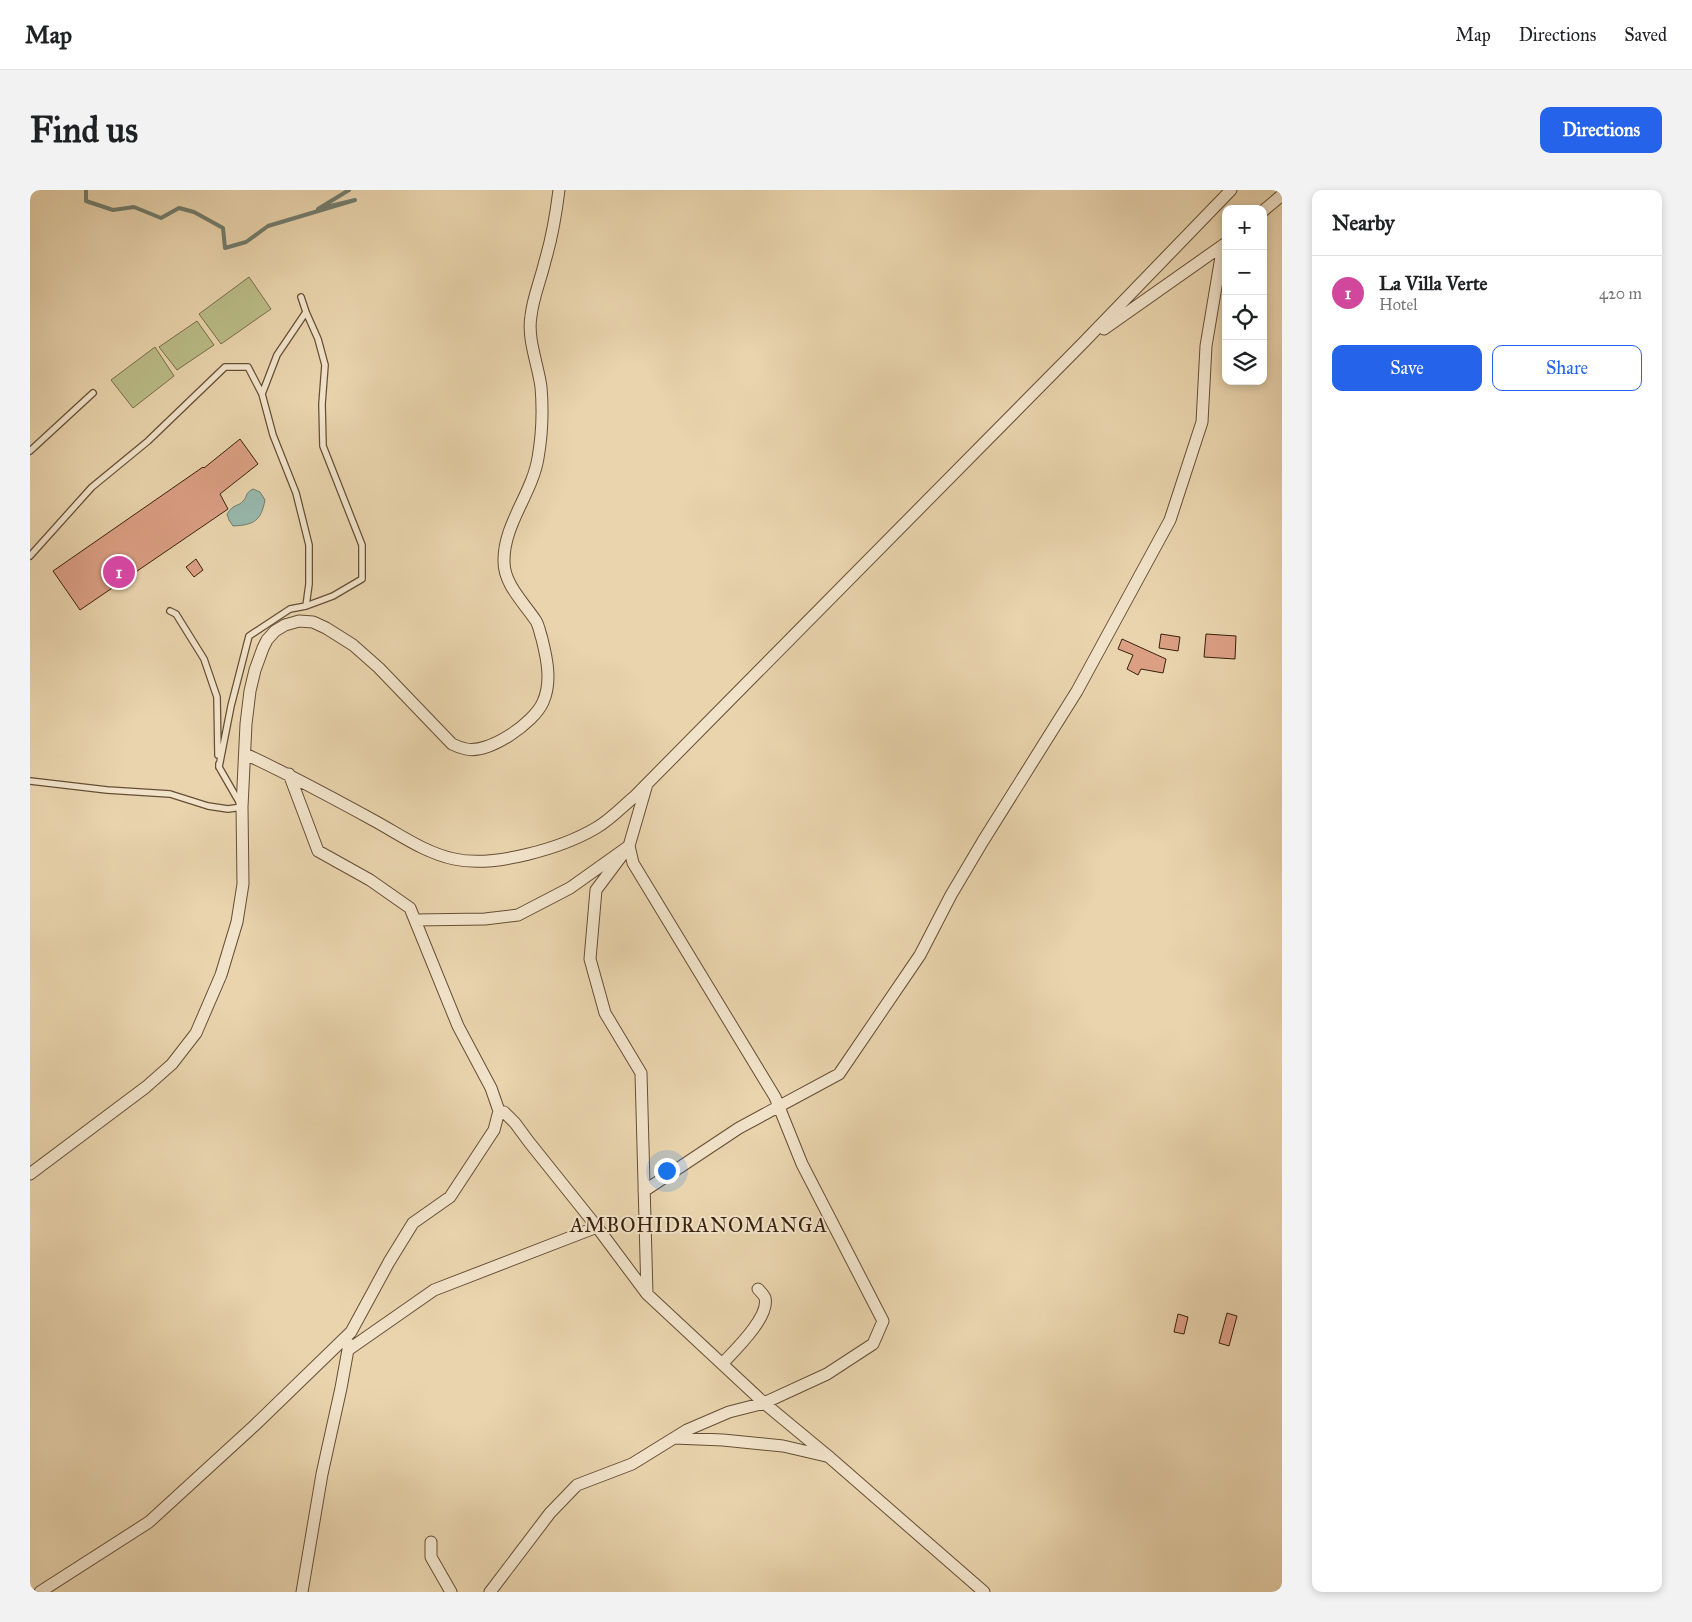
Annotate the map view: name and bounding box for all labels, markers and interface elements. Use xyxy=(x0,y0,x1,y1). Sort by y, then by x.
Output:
text: Map xyxy=(25,20,72,50)
text: Map xyxy=(1455,24,1491,46)
text: Directions xyxy=(1519,24,1596,46)
text: Saved xyxy=(1624,24,1667,46)
button: Directions xyxy=(1540,107,1662,153)
text: Find us xyxy=(30,109,138,152)
map controls xyxy=(1222,205,1267,385)
button: + xyxy=(1222,205,1267,250)
text: Nearby xyxy=(1332,210,1395,236)
button: − xyxy=(1222,250,1267,295)
text: La Villa Verte xyxy=(1379,272,1488,295)
text: 1 xyxy=(1345,284,1351,303)
text: 420 m xyxy=(1599,284,1642,303)
button: locate xyxy=(1222,295,1267,340)
text: Hotel xyxy=(1379,295,1417,314)
button: layers xyxy=(1222,340,1267,385)
button: Save xyxy=(1332,345,1482,391)
button: Share xyxy=(1492,345,1642,391)
pin: 1 xyxy=(103,553,135,591)
your location xyxy=(654,1158,680,1184)
district label: AMBOHIDRANOMANGA xyxy=(569,1213,828,1237)

